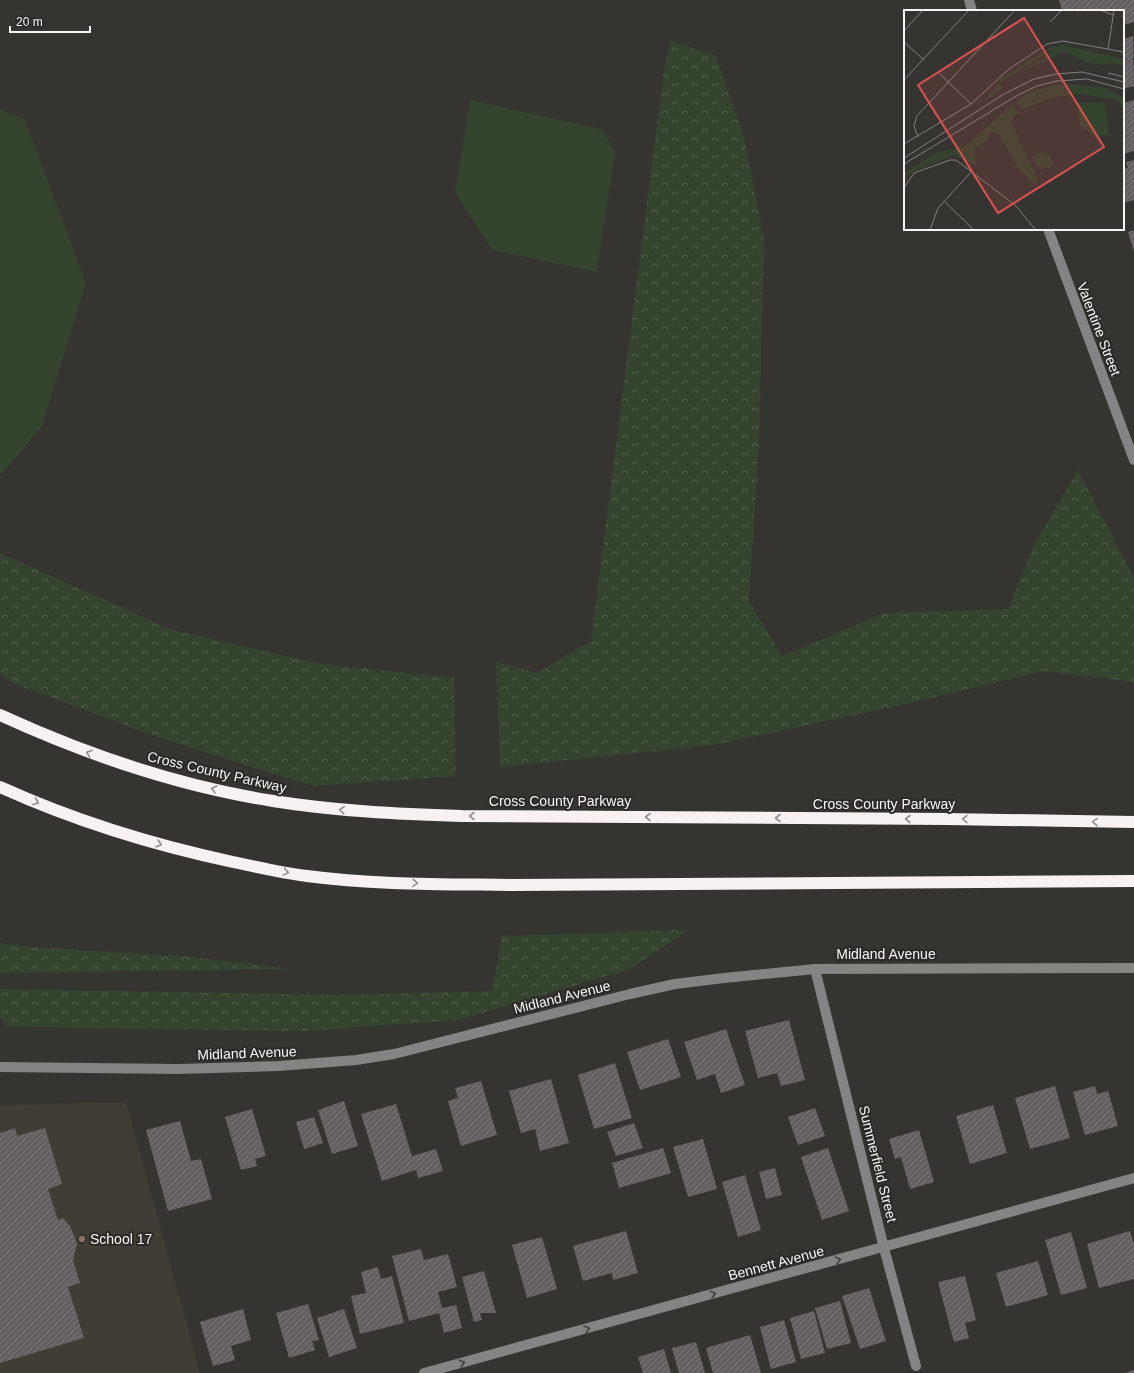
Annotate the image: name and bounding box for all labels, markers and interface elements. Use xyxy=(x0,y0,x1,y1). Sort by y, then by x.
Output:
scale bar xyxy=(10,8,90,34)
inset map xyxy=(904,10,1124,230)
text: 20 m xyxy=(16,15,43,29)
street label: Valentine Street xyxy=(1074,280,1124,378)
street label: Cross County Parkway xyxy=(146,748,288,796)
one-way arrow xyxy=(86,749,93,757)
one-way arrow xyxy=(211,785,218,794)
street label: Cross County Parkway xyxy=(489,793,631,809)
street label: Cross County Parkway xyxy=(813,796,955,812)
one-way arrow xyxy=(32,798,39,806)
one-way arrow xyxy=(339,805,345,814)
one-way arrow xyxy=(469,812,475,820)
one-way arrow xyxy=(645,813,651,821)
one-way arrow xyxy=(775,814,781,822)
one-way arrow xyxy=(905,815,911,823)
one-way arrow xyxy=(962,815,968,823)
one-way arrow xyxy=(1092,818,1098,826)
one-way arrow xyxy=(155,839,162,848)
one-way arrow xyxy=(283,867,289,876)
one-way arrow xyxy=(412,879,418,887)
street label: Midland Avenue xyxy=(836,946,936,962)
street label: Midland Avenue xyxy=(512,977,612,1017)
street label: Midland Avenue xyxy=(197,1043,297,1063)
street label: Summerfield Street xyxy=(856,1104,900,1224)
place label: School 17 xyxy=(90,1231,152,1247)
marker: School 17 xyxy=(77,1234,87,1244)
street label: Bennett Avenue xyxy=(726,1242,826,1283)
one-way arrow xyxy=(834,1256,841,1265)
one-way arrow xyxy=(709,1291,716,1299)
one-way arrow xyxy=(584,1325,591,1333)
one-way arrow xyxy=(458,1359,465,1368)

